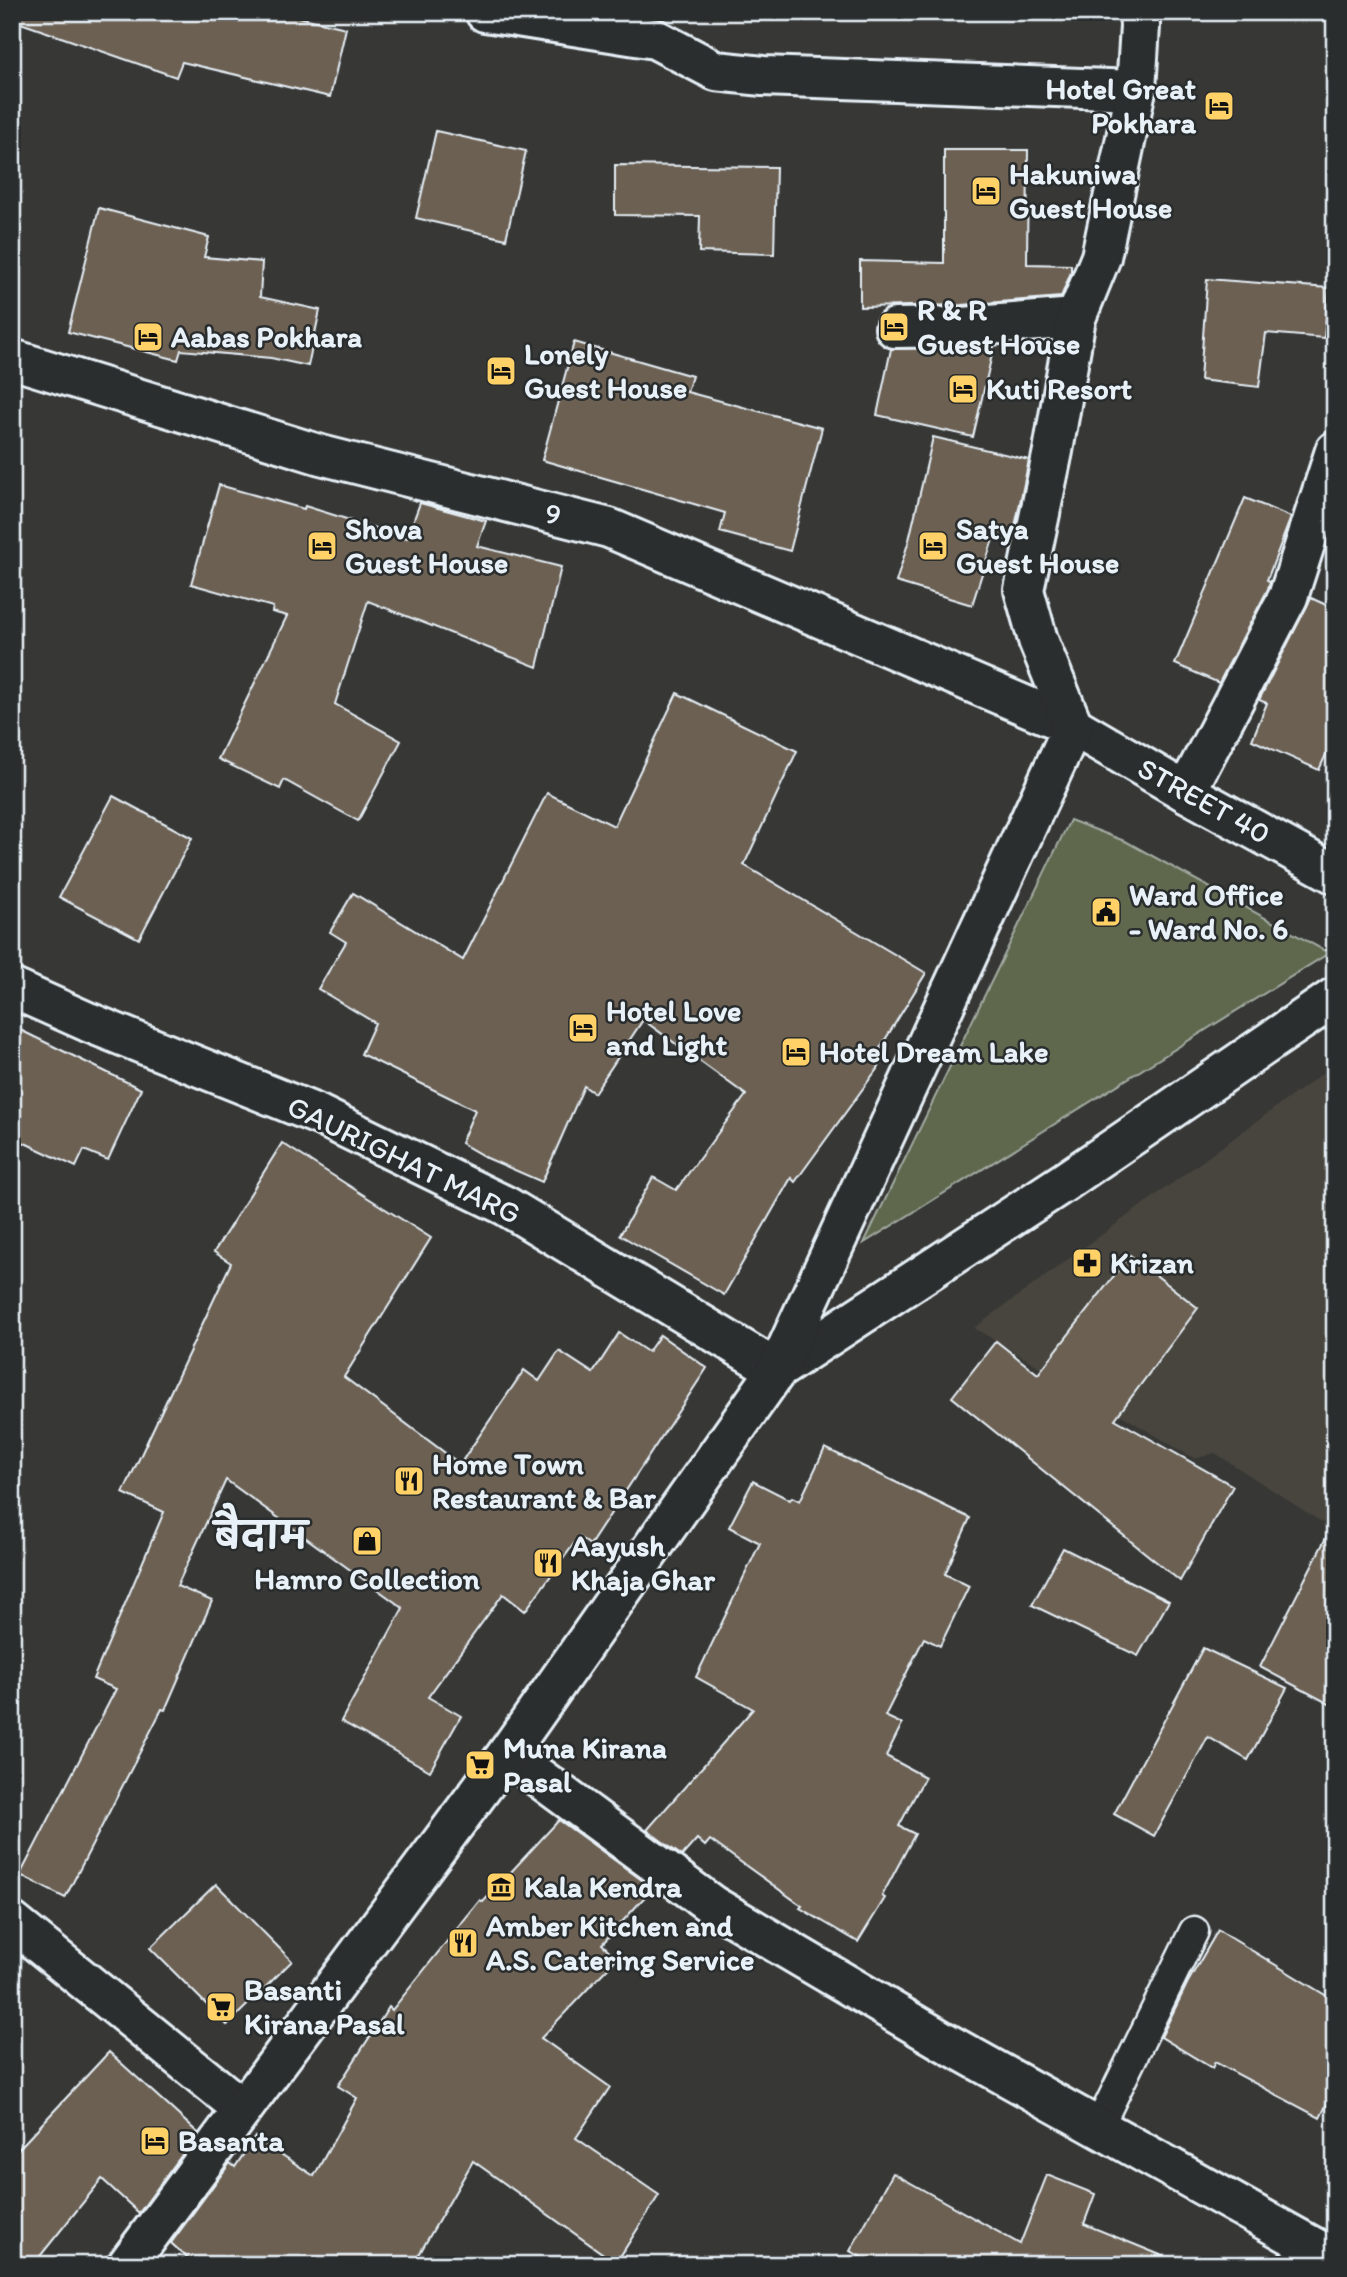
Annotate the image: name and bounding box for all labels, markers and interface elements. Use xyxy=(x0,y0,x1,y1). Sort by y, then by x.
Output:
place label: Hotel Great Pokhara xyxy=(1045,70,1196,141)
hotel icon: Hotel Great Pokhara xyxy=(1202,89,1236,123)
place label: Hakuniwa Guest House xyxy=(1009,155,1172,226)
hotel icon: Hakuniwa Guest House xyxy=(969,174,1003,208)
place label: R & R Guest House xyxy=(917,291,1080,362)
hotel icon: R & R Guest House xyxy=(877,310,911,344)
place label: Aabas Pokhara xyxy=(170,318,362,355)
hotel icon: Aabas Pokhara xyxy=(131,320,165,354)
place label: Lonely Guest House xyxy=(524,335,687,406)
hotel icon: Lonely Guest House xyxy=(484,354,518,388)
place label: Kuti Resort xyxy=(986,370,1132,407)
hotel icon: Kuti Resort xyxy=(946,372,980,406)
street label: 9 xyxy=(541,494,565,533)
place label: Shova Guest House xyxy=(345,510,508,581)
place label: Satya Guest House xyxy=(956,510,1119,581)
hotel icon: Shova Guest House xyxy=(305,529,339,563)
hotel icon: Satya Guest House xyxy=(916,529,950,563)
street label: STREET 40 xyxy=(1132,749,1277,852)
place label: Ward Office - Ward No. 6 xyxy=(1129,876,1288,947)
public building icon: Ward Office - Ward No. 6 xyxy=(1089,895,1123,929)
place label: Hotel Love and Light xyxy=(606,992,741,1063)
hotel icon: Hotel Love and Light xyxy=(566,1011,600,1045)
place label: Hotel Dream Lake xyxy=(819,1033,1048,1070)
hotel icon: Hotel Dream Lake xyxy=(779,1035,813,1069)
street label: GAURIGHAT MARG xyxy=(281,1087,527,1232)
place label: Krizan xyxy=(1110,1244,1194,1281)
pharmacy icon: Krizan xyxy=(1070,1246,1104,1280)
place label: Home Town Restaurant & Bar xyxy=(432,1445,657,1516)
restaurant icon: Home Town Restaurant & Bar xyxy=(392,1464,426,1498)
district label: बैदाम xyxy=(212,1502,311,1557)
shop icon: Hamro Collection xyxy=(350,1524,384,1558)
place label: Aayush Khaja Ghar xyxy=(570,1527,716,1598)
restaurant icon: Aayush Khaja Ghar xyxy=(531,1546,565,1580)
place label: Hamro Collection xyxy=(254,1560,480,1597)
place label: Muna Kirana Pasal xyxy=(503,1729,667,1800)
supermarket icon: Muna Kirana Pasal xyxy=(463,1748,497,1782)
place label: Kala Kendra xyxy=(524,1868,682,1905)
museum icon: Kala Kendra xyxy=(484,1870,518,1904)
place label: Amber Kitchen and A.S. Catering Service xyxy=(485,1907,755,1978)
restaurant icon: Amber Kitchen and A.S. Catering Service xyxy=(446,1926,480,1960)
place label: Basanti Kirana Pasal xyxy=(244,1971,405,2042)
supermarket icon: Basanti Kirana Pasal xyxy=(204,1990,238,2024)
place label: Basanta xyxy=(178,2122,284,2159)
hotel icon: Basanta xyxy=(138,2124,172,2158)

